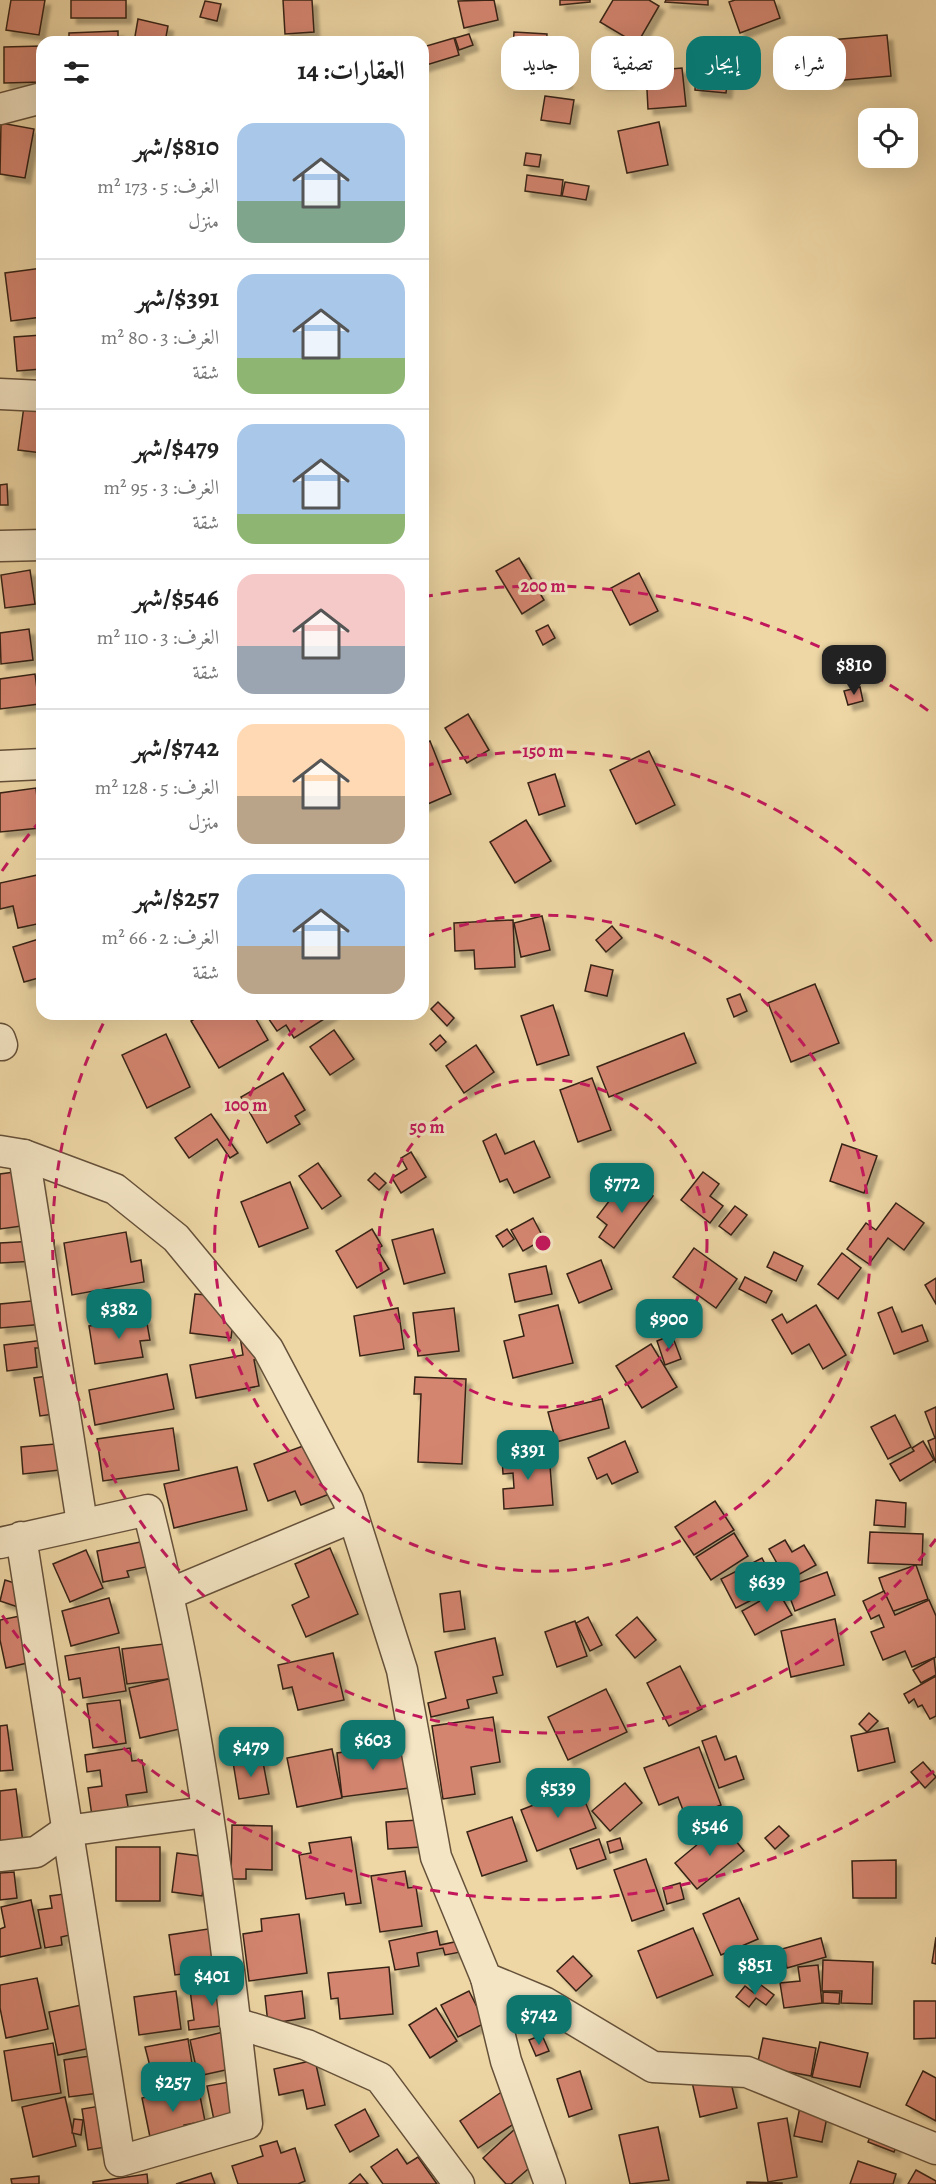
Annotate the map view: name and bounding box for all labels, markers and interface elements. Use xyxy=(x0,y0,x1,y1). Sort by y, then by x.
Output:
chip: جديد xyxy=(501,36,579,90)
chip: تصفية xyxy=(591,36,674,90)
chip: إيجار xyxy=(686,36,761,90)
chip: شراء xyxy=(773,36,846,90)
text: العقارات: 14 xyxy=(297,53,405,88)
icon: filters xyxy=(60,56,93,89)
map controls xyxy=(858,108,918,168)
button: locate xyxy=(858,108,918,168)
text: $810/شهر xyxy=(134,129,219,164)
icon: home xyxy=(285,147,357,219)
text: الغرف: 5 · 173 m² xyxy=(97,173,219,200)
text: منزل xyxy=(188,208,219,235)
text: $391/شهر xyxy=(136,280,219,315)
icon: home xyxy=(285,298,357,370)
text: الغرف: 3 · 80 m² xyxy=(101,324,219,351)
text: شقة xyxy=(193,359,219,386)
text: $479/شهر xyxy=(133,430,219,465)
icon: home xyxy=(285,448,357,520)
text: الغرف: 3 · 95 m² xyxy=(103,474,219,501)
text: شقة xyxy=(193,509,219,536)
text: 200 m xyxy=(520,574,566,598)
text: $546/شهر xyxy=(133,580,219,615)
icon: home xyxy=(285,598,357,670)
text: الغرف: 3 · 110 m² xyxy=(97,624,219,651)
pin: $810 xyxy=(818,645,890,696)
text: $810 xyxy=(836,651,872,678)
text: شقة xyxy=(193,659,219,686)
text: $742/شهر xyxy=(133,730,219,765)
text: 150 m xyxy=(522,739,564,763)
icon: home xyxy=(285,748,357,820)
text: الغرف: 5 · 128 m² xyxy=(95,774,219,801)
text: منزل xyxy=(188,809,219,836)
text: $257/شهر xyxy=(134,880,219,915)
icon: home xyxy=(285,898,357,970)
text: الغرف: 2 · 66 m² xyxy=(102,924,219,951)
text: شقة xyxy=(193,959,219,986)
text: 100 m xyxy=(225,1093,267,1117)
text: 50 m xyxy=(410,1115,444,1139)
pin: $772 xyxy=(586,1163,658,1214)
text: $772 xyxy=(604,1169,640,1196)
centre of rings xyxy=(533,1233,553,1253)
pin: $382 xyxy=(83,1289,155,1340)
text: $382 xyxy=(100,1295,138,1322)
pin: $900 xyxy=(633,1299,705,1350)
text: $900 xyxy=(650,1305,688,1332)
pin: $391 xyxy=(492,1430,564,1481)
text: $391 xyxy=(511,1436,545,1463)
pin: $639 xyxy=(731,1562,803,1613)
text: $639 xyxy=(749,1568,785,1595)
pin: $603 xyxy=(337,1720,409,1771)
text: $603 xyxy=(354,1726,392,1753)
pin: $479 xyxy=(215,1727,287,1778)
text: $479 xyxy=(233,1733,269,1760)
pin: $539 xyxy=(522,1768,594,1819)
text: $539 xyxy=(540,1774,576,1801)
pin: $546 xyxy=(674,1806,746,1857)
text: $546 xyxy=(692,1812,728,1839)
pin: $851 xyxy=(719,1945,791,1996)
text: $851 xyxy=(738,1951,772,1978)
pin: $401 xyxy=(176,1956,248,2007)
text: $401 xyxy=(194,1962,230,1989)
pin: $742 xyxy=(503,1995,575,2046)
text: $742 xyxy=(521,2001,557,2028)
pin: $257 xyxy=(137,2062,209,2113)
text: $257 xyxy=(155,2068,191,2095)

